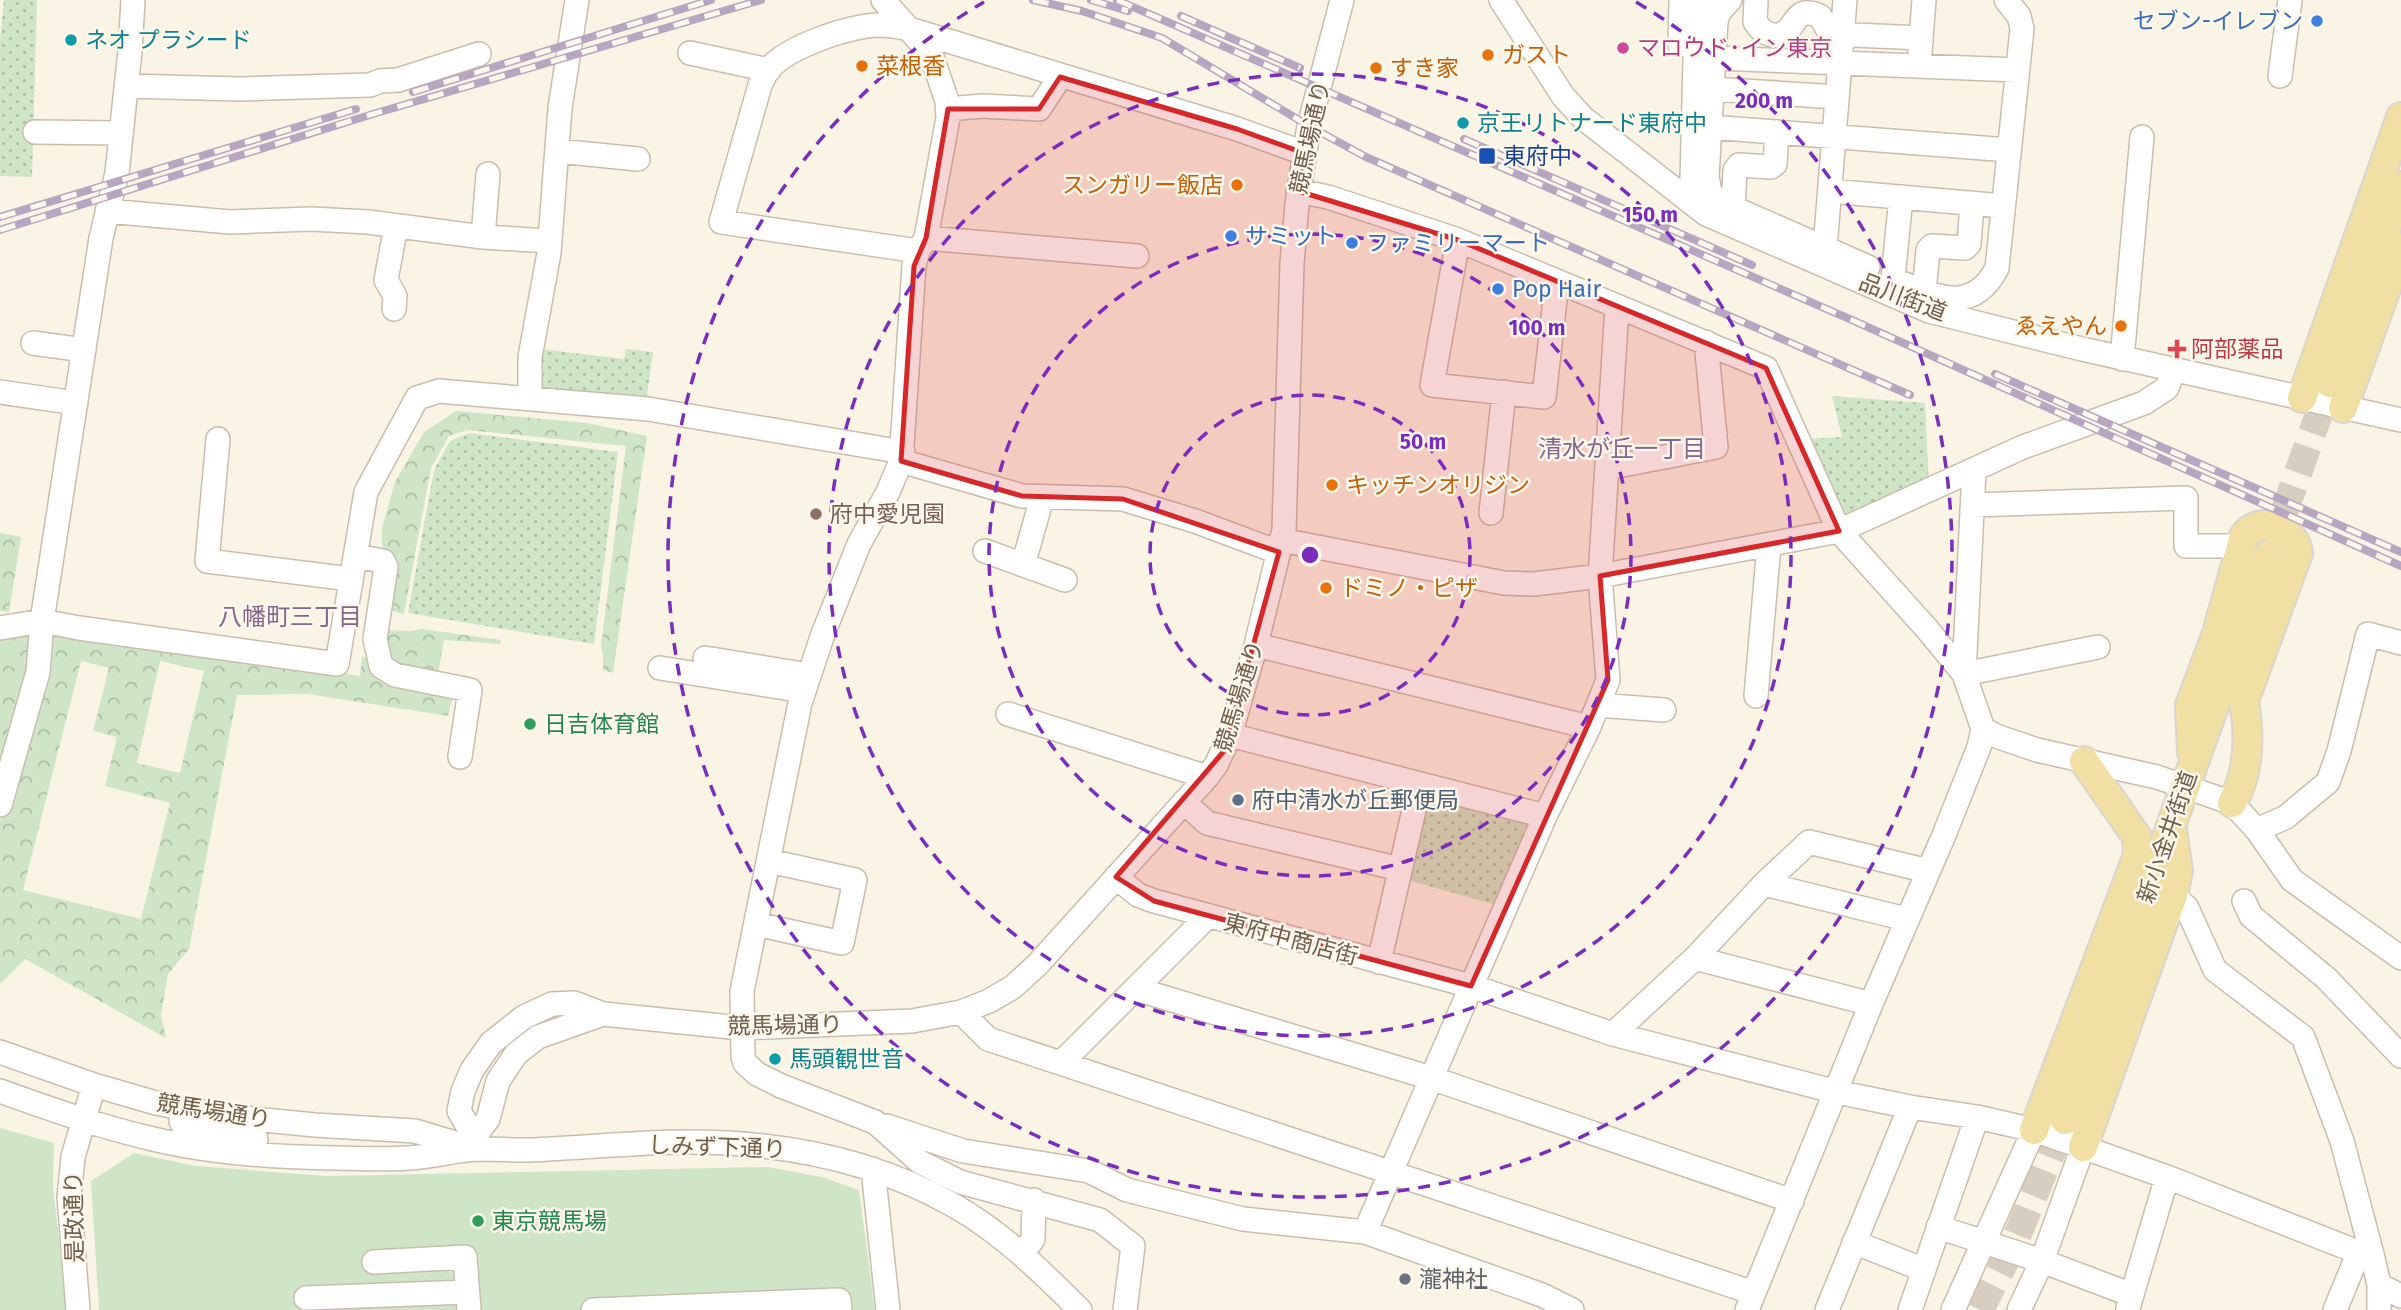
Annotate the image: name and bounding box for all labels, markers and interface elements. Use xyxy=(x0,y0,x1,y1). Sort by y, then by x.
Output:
place label: セブン-イレブン xyxy=(2133,7,2303,35)
marker: セブン-イレブン xyxy=(2309,13,2325,29)
place label: ネオ プラシード xyxy=(85,26,252,54)
marker: ネオ プラシード xyxy=(63,32,79,48)
place label: マロウド･イン東京 xyxy=(1637,34,1833,62)
marker: マロウド･イン東京 xyxy=(1615,40,1631,56)
place label: ガスト xyxy=(1502,41,1571,69)
marker: ガスト xyxy=(1480,47,1496,63)
place label: 菜根香 xyxy=(876,52,945,80)
place label: すき家 xyxy=(1390,54,1459,82)
marker: 菜根香 xyxy=(854,58,870,74)
marker: すき家 xyxy=(1368,60,1384,76)
street label: 競馬場通り xyxy=(1284,78,1336,196)
text: 200 m xyxy=(1735,88,1793,114)
place label: 京王リトナード東府中 xyxy=(1477,109,1707,137)
marker: 京王リトナード東府中 xyxy=(1455,115,1471,131)
place label: 東府中 xyxy=(1503,142,1572,170)
marker: 東府中 xyxy=(1477,146,1497,166)
place label: スンガリー飯店 xyxy=(1062,171,1223,199)
marker: スンガリー飯店 xyxy=(1229,177,1245,193)
text: 150 m xyxy=(1622,202,1678,228)
place label: サミット xyxy=(1245,222,1337,250)
marker: サミット xyxy=(1223,228,1239,244)
place label: ファミリーマート xyxy=(1366,229,1550,257)
marker: ファミリーマート xyxy=(1344,235,1360,251)
street label: 品川街道 xyxy=(1855,267,1951,327)
place label: Pop Hair xyxy=(1512,275,1602,303)
marker: Pop Hair xyxy=(1490,281,1506,297)
place label: ゑえやん xyxy=(2015,312,2107,340)
text: 100 m xyxy=(1508,315,1566,341)
marker: ゑえやん xyxy=(2113,318,2129,334)
place label: 阿部薬品 xyxy=(2191,335,2283,363)
marker: 阿部薬品 xyxy=(2169,341,2185,357)
text: 50 m xyxy=(1400,429,1446,455)
district label: 清水が丘一丁目 xyxy=(1538,435,1706,463)
place label: キッチンオリジン xyxy=(1346,471,1530,499)
marker: キッチンオリジン xyxy=(1324,477,1340,493)
place label: 府中愛児園 xyxy=(830,500,945,528)
marker: 府中愛児園 xyxy=(808,506,824,522)
centre of rings xyxy=(1298,543,1322,567)
place label: ドミノ・ピザ xyxy=(1340,574,1478,602)
marker: ドミノ・ピザ xyxy=(1318,580,1334,596)
district label: 八幡町三丁目 xyxy=(218,603,362,631)
street label: 競馬場通り xyxy=(1209,637,1269,755)
place label: 日吉体育館 xyxy=(544,710,659,738)
marker: 日吉体育館 xyxy=(522,716,538,732)
street label: 新小金井街道 xyxy=(2131,767,2203,907)
place label: 府中清水が丘郵便局 xyxy=(1252,786,1459,814)
marker: 府中清水が丘郵便局 xyxy=(1230,792,1246,808)
street label: 東府中商店街 xyxy=(1221,908,1361,970)
street label: 競馬場通り xyxy=(727,1010,843,1040)
place label: 馬頭観世音 xyxy=(789,1045,904,1073)
marker: 馬頭観世音 xyxy=(767,1051,783,1067)
street label: 競馬場通り xyxy=(155,1088,273,1134)
street label: しみず下通り xyxy=(648,1131,786,1163)
street label: 是政通り xyxy=(59,1171,89,1263)
place label: 東京競馬場 xyxy=(492,1207,607,1235)
marker: 東京競馬場 xyxy=(470,1213,486,1229)
place label: 瀧神社 xyxy=(1419,1265,1488,1293)
marker: 瀧神社 xyxy=(1397,1271,1413,1287)

